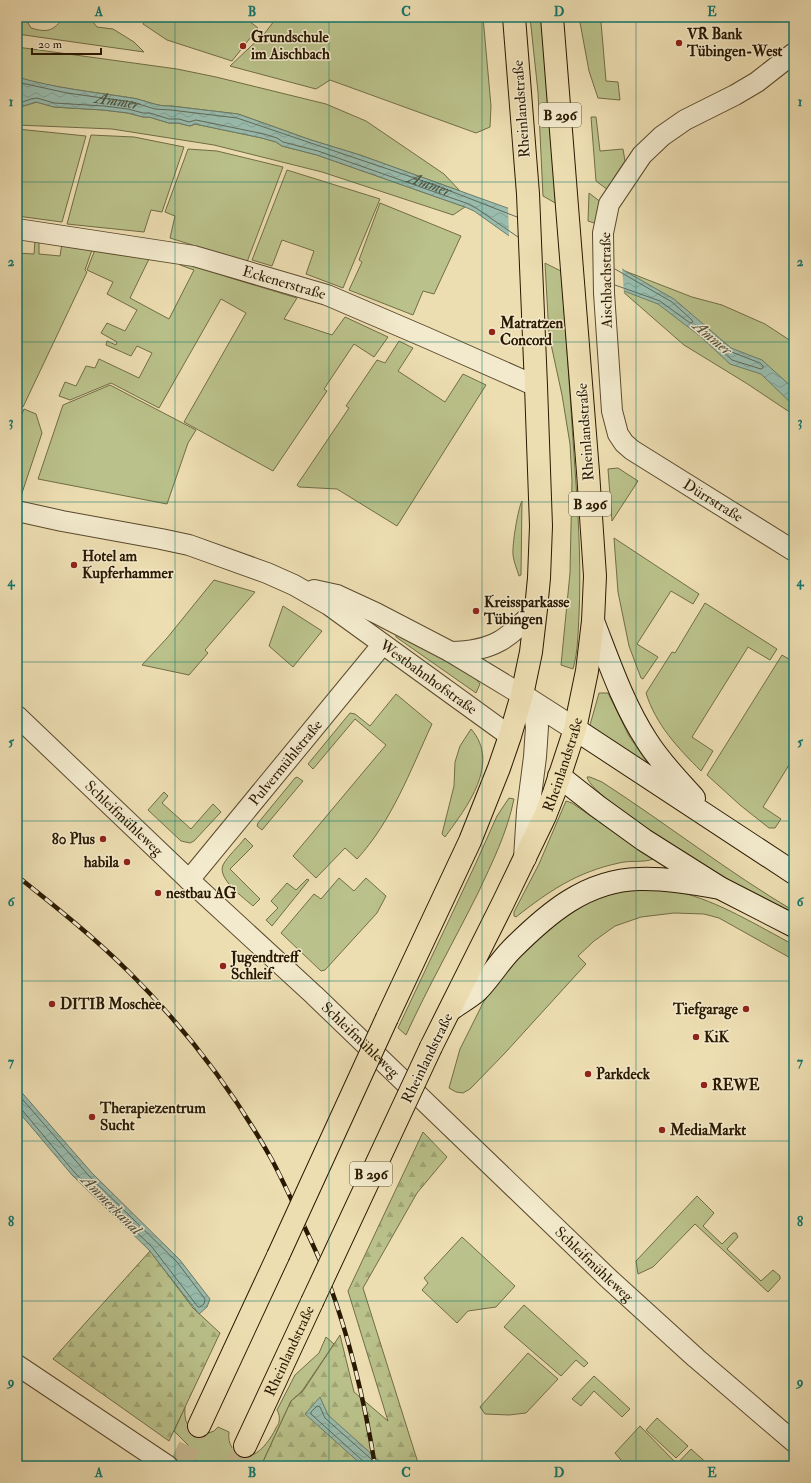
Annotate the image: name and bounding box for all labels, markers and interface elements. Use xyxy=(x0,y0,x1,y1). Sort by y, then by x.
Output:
text: A xyxy=(94,4,104,20)
text: B xyxy=(248,4,256,20)
text: C xyxy=(401,4,411,20)
text: D xyxy=(554,4,565,20)
text: E xyxy=(707,4,717,20)
place label: VR Bank Tübingen-West xyxy=(686,25,783,62)
place label: Grundschule im Aischbach xyxy=(250,28,330,64)
scale bar xyxy=(32,30,101,56)
text: 20 m xyxy=(38,37,63,52)
marker: VR Bank Tübingen-West xyxy=(674,38,684,48)
marker: Grundschule im Aischbach xyxy=(238,41,248,51)
street label: Rheinlandstraße xyxy=(509,60,534,158)
water label: Ammer xyxy=(92,88,143,115)
text: 1 xyxy=(9,94,14,110)
text: 1 xyxy=(798,94,803,110)
road number: B 296 xyxy=(539,103,581,127)
water label: Ammer xyxy=(403,167,455,202)
street label: Aischbachstraße xyxy=(596,232,617,329)
text: 2 xyxy=(8,254,15,270)
text: 2 xyxy=(797,254,804,270)
street label: Eckenerstraße xyxy=(240,262,328,304)
place label: Matratzen Concord xyxy=(499,314,564,350)
water label: Ammer xyxy=(687,314,737,360)
marker: Matratzen Concord xyxy=(487,327,497,337)
street label: Rheinlandstraße xyxy=(573,383,598,481)
text: 3 xyxy=(9,414,14,430)
text: 3 xyxy=(798,414,803,430)
street label: Dürrstraße xyxy=(679,475,747,527)
road number: B 296 xyxy=(569,492,611,516)
place label: Hotel am Kupferhammer xyxy=(82,547,174,584)
marker: Hotel am Kupferhammer xyxy=(69,560,79,570)
text: 4 xyxy=(6,574,15,590)
text: 4 xyxy=(795,574,804,590)
place label: Kreissparkasse Tübingen xyxy=(483,593,570,630)
marker: Kreissparkasse Tübingen xyxy=(471,606,481,616)
street label: Westbahnhofstraße xyxy=(375,635,481,719)
street label: Pulvermühlstraße xyxy=(245,716,327,810)
street label: Rheinlandstraße xyxy=(539,716,587,815)
text: 5 xyxy=(8,734,14,750)
text: 5 xyxy=(797,734,803,750)
street label: Schleifmühleweg xyxy=(81,777,167,861)
place label: 80 Plus xyxy=(52,830,95,849)
marker: 80 Plus xyxy=(98,834,108,844)
place label: habila xyxy=(84,853,120,872)
marker: habila xyxy=(122,857,132,867)
place label: nestbau AG xyxy=(166,884,237,903)
marker: nestbau AG xyxy=(153,888,163,898)
text: 6 xyxy=(8,894,16,910)
text: 6 xyxy=(797,894,805,910)
place label: Jugendtreff Schleif xyxy=(230,948,302,984)
marker: Jugendtreff Schleif xyxy=(218,961,228,971)
place label: DITIB Moschee xyxy=(60,995,162,1014)
street label: Schleifmühleweg xyxy=(317,998,404,1082)
marker: DITIB Moschee xyxy=(47,999,57,1009)
place label: Tiefgarage xyxy=(672,1000,739,1020)
marker: Tiefgarage xyxy=(741,1004,751,1014)
street label: Rheinlandstraße xyxy=(397,1010,457,1106)
place label: KiK xyxy=(704,1028,729,1047)
marker: KiK xyxy=(691,1032,701,1042)
text: 7 xyxy=(8,1054,15,1070)
text: 7 xyxy=(797,1054,804,1070)
place label: Parkdeck xyxy=(596,1065,651,1084)
marker: Parkdeck xyxy=(583,1069,593,1079)
place label: REWE xyxy=(712,1076,760,1095)
marker: REWE xyxy=(699,1080,709,1090)
place label: Therapiezentrum Sucht xyxy=(99,1099,206,1135)
marker: Therapiezentrum Sucht xyxy=(87,1112,97,1122)
place label: MediaMarkt xyxy=(669,1121,746,1140)
marker: MediaMarkt xyxy=(657,1125,667,1135)
road number: B 296 xyxy=(350,1162,392,1186)
water label: Ammerkanal xyxy=(75,1169,147,1240)
text: 8 xyxy=(8,1214,14,1230)
text: 8 xyxy=(797,1214,803,1230)
street label: Schleifmühleweg xyxy=(550,1223,638,1307)
street label: Rheinlandstraße xyxy=(260,1303,319,1399)
text: 9 xyxy=(6,1374,15,1390)
text: 9 xyxy=(795,1374,804,1390)
text: A xyxy=(94,1465,104,1481)
text: B xyxy=(248,1465,256,1481)
text: C xyxy=(401,1465,411,1481)
text: D xyxy=(554,1465,565,1481)
text: E xyxy=(707,1465,717,1481)

